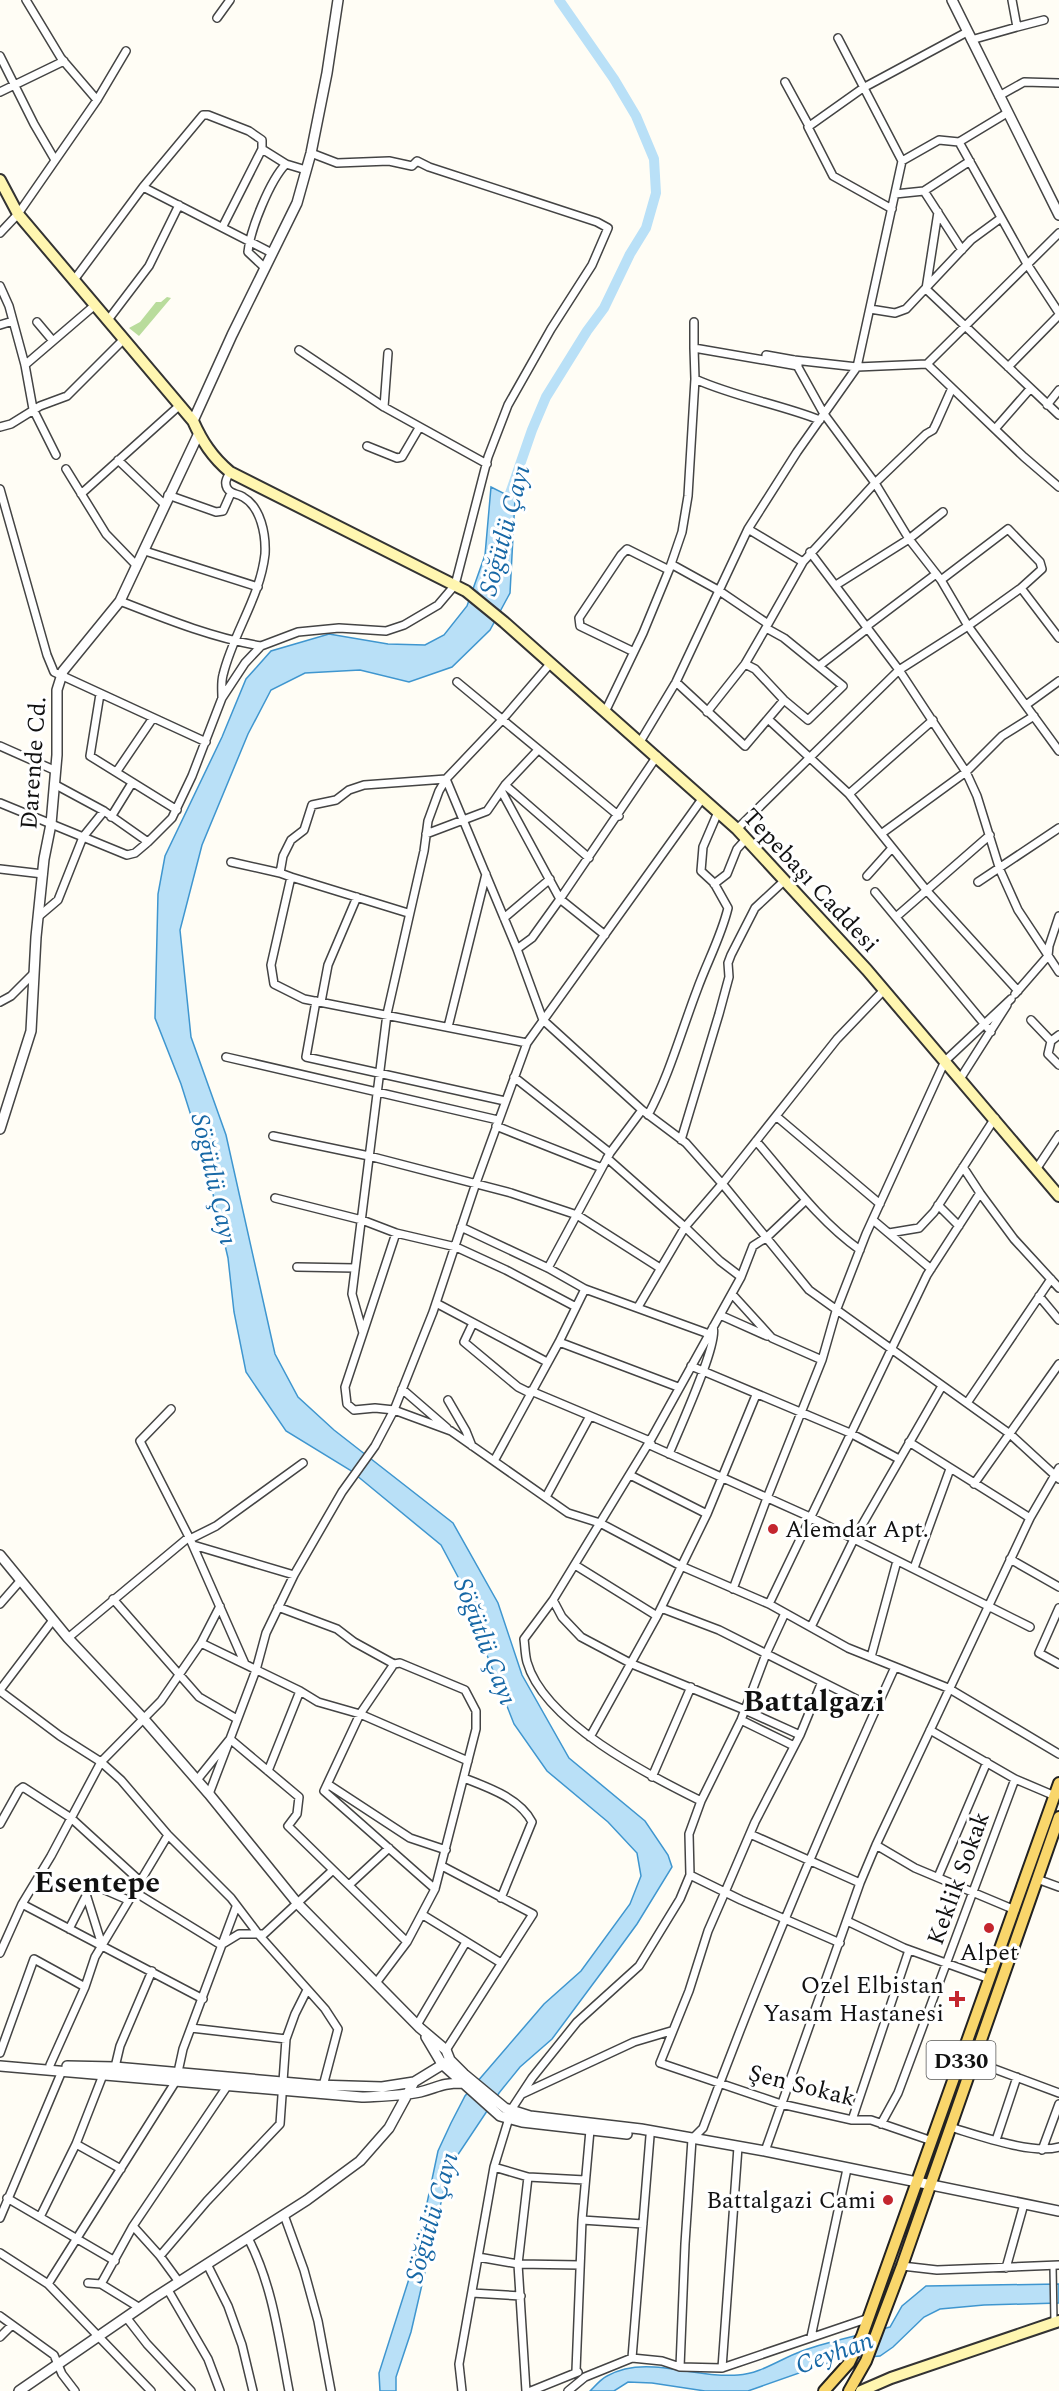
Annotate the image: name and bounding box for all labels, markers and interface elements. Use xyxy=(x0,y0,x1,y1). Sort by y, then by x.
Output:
water label: Söğütlü Çayı xyxy=(468,460,542,600)
street label: Darende Cd. xyxy=(11,695,57,831)
street label: Tepebaşı Caddesi xyxy=(733,800,887,961)
water label: Söğütlü Çayı xyxy=(179,1109,249,1249)
place label: Alemdar Apt. xyxy=(785,1512,929,1548)
marker: Alemdar Apt. xyxy=(766,1522,780,1536)
water label: Söğütlü Çayı xyxy=(442,1572,528,1711)
district label: Battalgazi xyxy=(743,1679,885,1725)
street label: Keklik Sokak xyxy=(918,1807,1000,1950)
district label: Esentepe xyxy=(34,1860,160,1906)
marker: Alpet xyxy=(982,1921,996,1935)
place label: Alpet xyxy=(960,1935,1018,1971)
place label: Ozel Elbistan Yasam Hastanesi xyxy=(763,1968,944,2032)
marker: Ozel Elbistan Yasam Hastanesi xyxy=(948,1990,966,2008)
road number: D330 xyxy=(926,2041,996,2079)
street label: Şen Sokak xyxy=(744,2055,859,2117)
water label: Söğütlü Çayı xyxy=(394,2147,470,2287)
place label: Battalgazi Cami xyxy=(706,2183,876,2219)
marker: Battalgazi Cami xyxy=(881,2193,895,2207)
water label: Ceyhan xyxy=(790,2320,879,2386)

